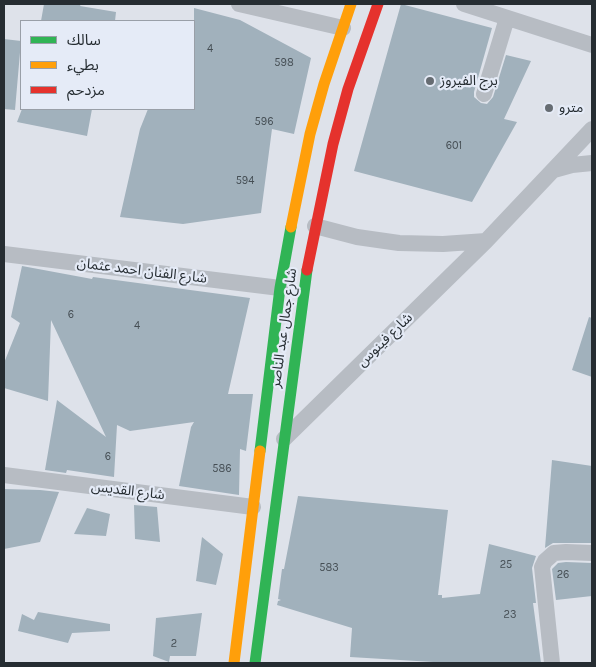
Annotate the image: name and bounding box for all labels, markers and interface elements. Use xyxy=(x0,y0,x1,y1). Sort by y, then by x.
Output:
legend xyxy=(20,20,195,110)
text: سالك xyxy=(67,31,101,49)
house number: 4 xyxy=(207,42,213,56)
text: بطيء xyxy=(67,56,99,74)
house number: 598 xyxy=(274,56,294,70)
place label: برج الفيروز xyxy=(440,73,498,89)
marker: برج الفيروز xyxy=(424,75,436,87)
text: مزدحم xyxy=(67,81,105,99)
place label: مترو xyxy=(559,100,583,116)
marker: مترو xyxy=(543,102,555,114)
house number: 596 xyxy=(255,115,273,129)
house number: 601 xyxy=(446,139,462,153)
house number: 594 xyxy=(236,174,254,188)
street label: شارع الفنان احمد عثمان xyxy=(76,255,208,287)
street label: شارع جمال عبد الناصر xyxy=(267,267,301,389)
house number: 6 xyxy=(68,308,74,322)
street label: شارع فينوس xyxy=(354,309,416,371)
house number: 4 xyxy=(134,319,140,333)
house number: 6 xyxy=(105,450,111,464)
house number: 586 xyxy=(212,462,232,476)
street label: شارع القديس xyxy=(90,478,166,504)
house number: 25 xyxy=(500,558,512,572)
house number: 583 xyxy=(319,561,339,575)
house number: 26 xyxy=(557,568,569,582)
house number: 23 xyxy=(504,608,516,622)
house number: 2 xyxy=(171,637,177,651)

